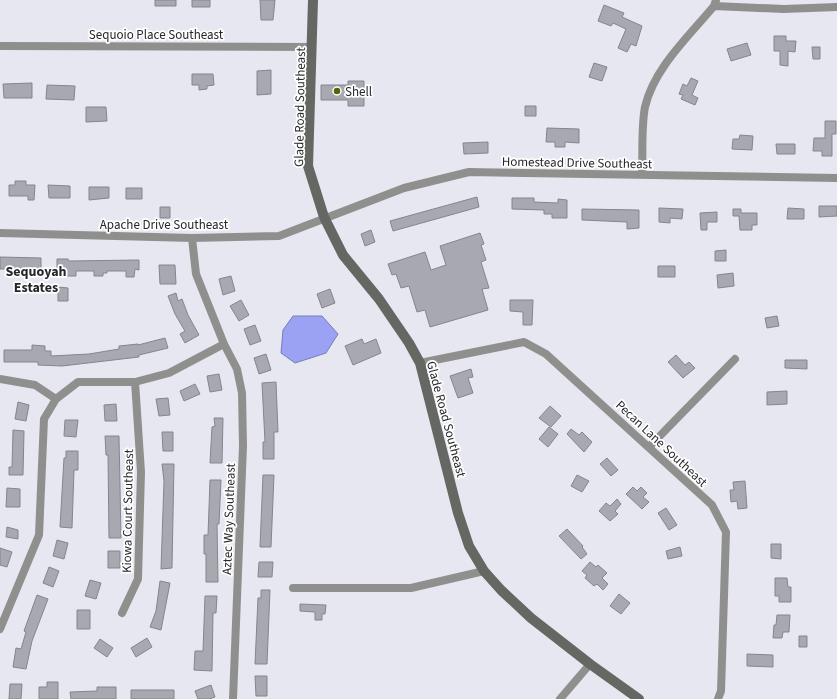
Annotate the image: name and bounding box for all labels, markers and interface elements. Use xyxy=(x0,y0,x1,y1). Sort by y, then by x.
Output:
street label: Sequoio Place Southeast xyxy=(89,26,224,44)
street label: Glade Road Southeast xyxy=(290,46,310,167)
place label: Shell xyxy=(345,83,372,101)
marker: Shell xyxy=(332,86,342,96)
street label: Homestead Drive Southeast xyxy=(502,153,653,173)
street label: Apache Drive Southeast xyxy=(100,216,229,234)
district label: Sequoyah Estates xyxy=(5,262,67,298)
street label: Glade Road Southeast xyxy=(422,359,470,480)
street label: Pecan Lane Southeast xyxy=(611,396,712,491)
street label: Kiowa Court Southeast xyxy=(118,448,138,573)
street label: Aztec Way Southeast xyxy=(218,462,240,575)

